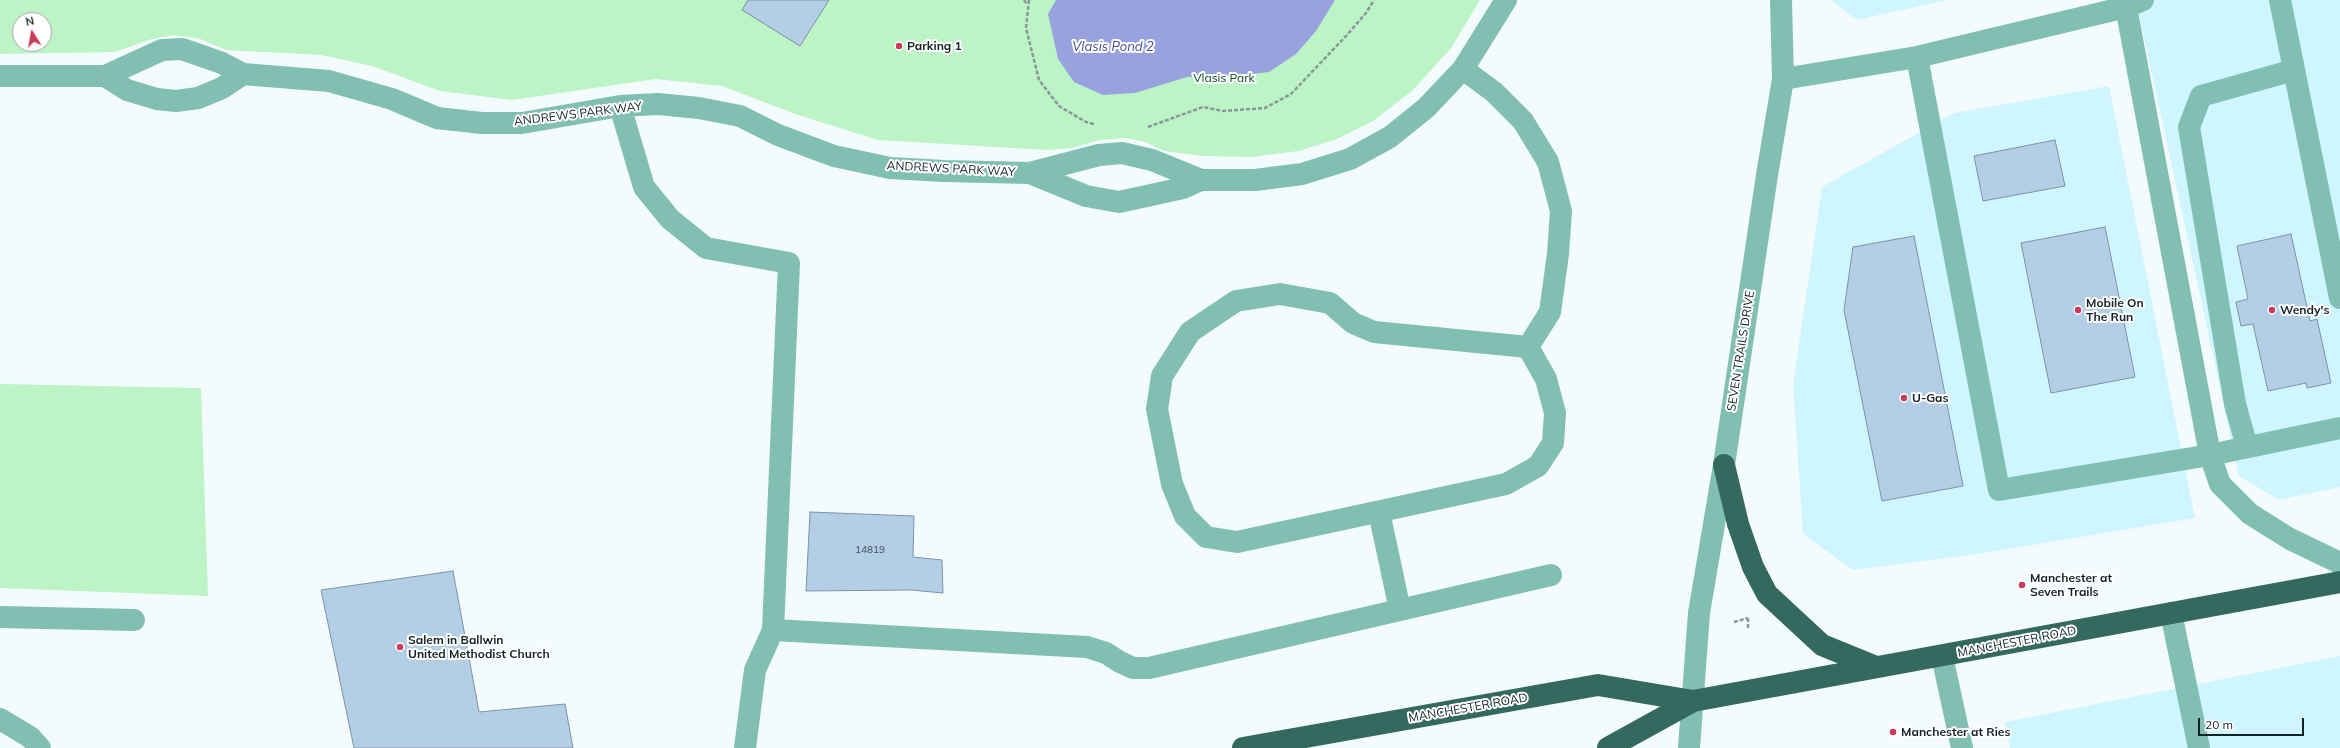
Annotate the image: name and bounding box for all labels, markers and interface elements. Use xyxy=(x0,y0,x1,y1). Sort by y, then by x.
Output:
north arrow xyxy=(12,12,52,52)
text: N xyxy=(24,14,35,29)
place label: Parking 1 xyxy=(907,39,962,53)
water label: Vlasis Pond 2 xyxy=(1072,39,1154,55)
marker: Parking 1 xyxy=(894,41,904,51)
park label: Vlasis Park xyxy=(1193,71,1255,85)
street label: ANDREWS PARK WAY xyxy=(513,99,643,129)
street label: ANDREWS PARK WAY xyxy=(886,158,1016,180)
street label: SEVEN TRAILS DRIVE xyxy=(1724,290,1758,412)
place label: Mobile On The Run xyxy=(2086,296,2144,324)
place label: Wendy's xyxy=(2280,303,2329,317)
marker: Mobile On The Run xyxy=(2073,305,2083,315)
marker: Wendy's xyxy=(2267,305,2277,315)
place label: U-Gas xyxy=(1912,391,1948,405)
marker: U-Gas xyxy=(1899,393,1909,403)
house number: 14819 xyxy=(855,544,885,556)
place label: Manchester at Seven Trails xyxy=(2030,571,2112,599)
marker: Manchester at Seven Trails xyxy=(2017,580,2027,590)
street label: MANCHESTER ROAD xyxy=(1956,623,2078,661)
place label: Salem in Ballwin United Methodist Church xyxy=(408,633,550,661)
marker: Salem in Ballwin United Methodist Church xyxy=(395,642,405,652)
street label: MANCHESTER ROAD xyxy=(1407,690,1529,726)
scale bar xyxy=(2200,710,2306,736)
text: 20 m xyxy=(2205,717,2233,732)
place label: Manchester at Ries xyxy=(1901,725,2010,739)
marker: Manchester at Ries xyxy=(1888,727,1898,737)

